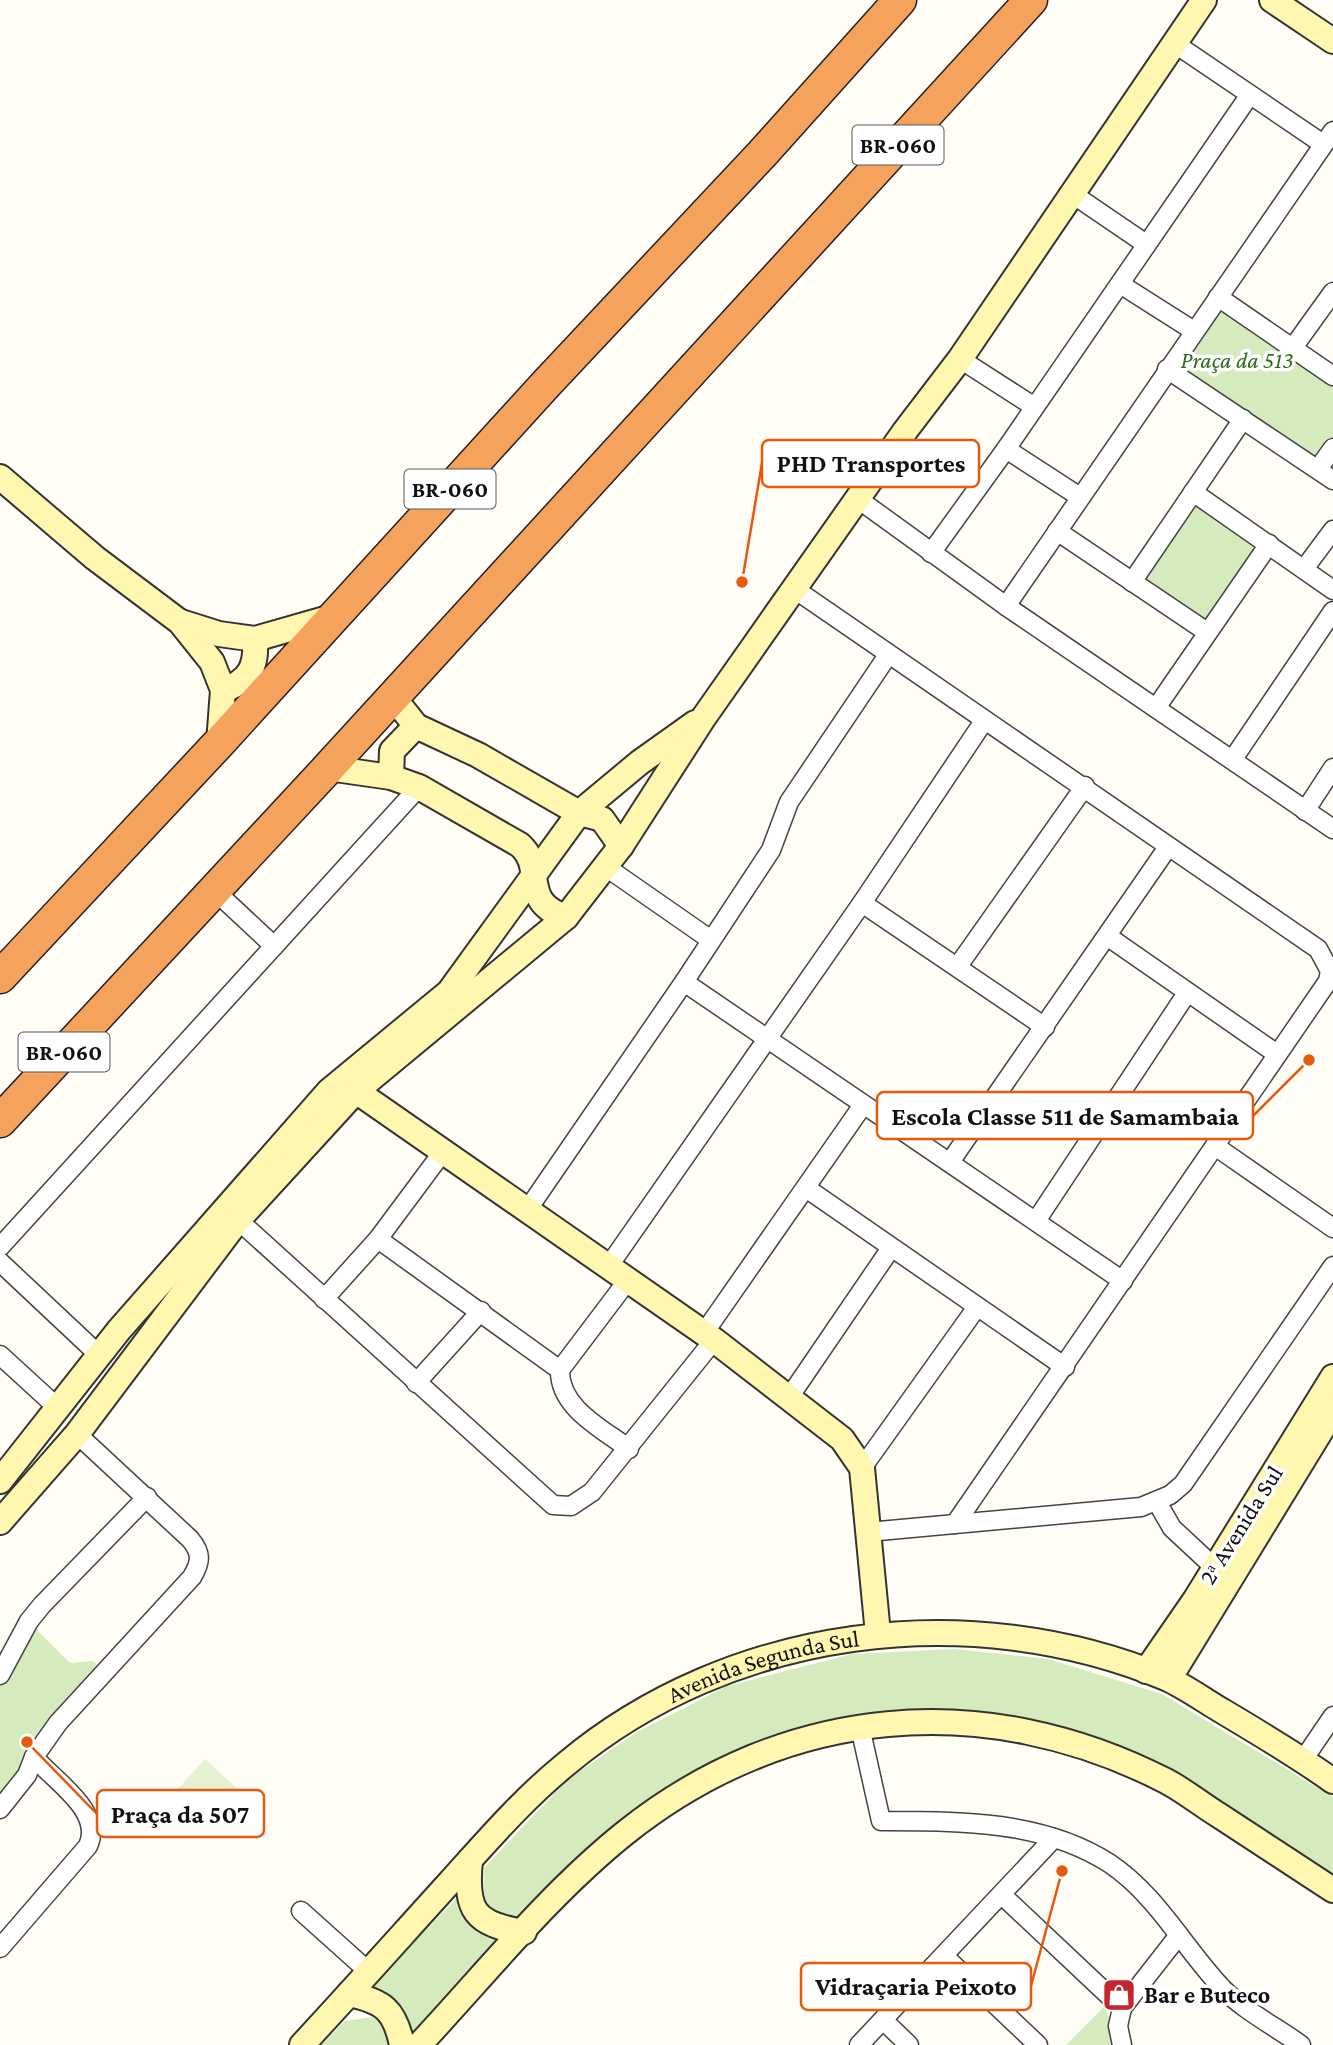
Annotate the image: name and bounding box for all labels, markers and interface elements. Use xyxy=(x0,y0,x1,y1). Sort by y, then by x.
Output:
road number: BR-060 xyxy=(852,126,944,164)
park label: Praça da 513 xyxy=(1180,346,1294,373)
callout: PHD Transportes xyxy=(762,440,979,487)
text: PHD Transportes xyxy=(777,449,965,478)
road number: BR-060 xyxy=(405,470,496,509)
road number: BR-060 xyxy=(18,1032,110,1072)
callout: Escola Classe 511 de Samambaia xyxy=(877,1092,1253,1139)
text: Escola Classe 511 de Samambaia xyxy=(891,1102,1239,1131)
street label: 2ᵃ Avenida Sul xyxy=(1193,1460,1288,1589)
street label: Avenida Segunda Sul xyxy=(663,1624,861,1708)
callout: Praça da 507 xyxy=(97,1790,264,1837)
text: Praça da 507 xyxy=(111,1800,249,1829)
callout: Vidraçaria Peixoto xyxy=(801,1963,1031,2010)
text: Vidraçaria Peixoto xyxy=(814,1972,1017,2001)
shop icon: Bar e Buteco xyxy=(1100,1976,1138,2014)
place label: Bar e Buteco xyxy=(1144,1981,1270,2008)

